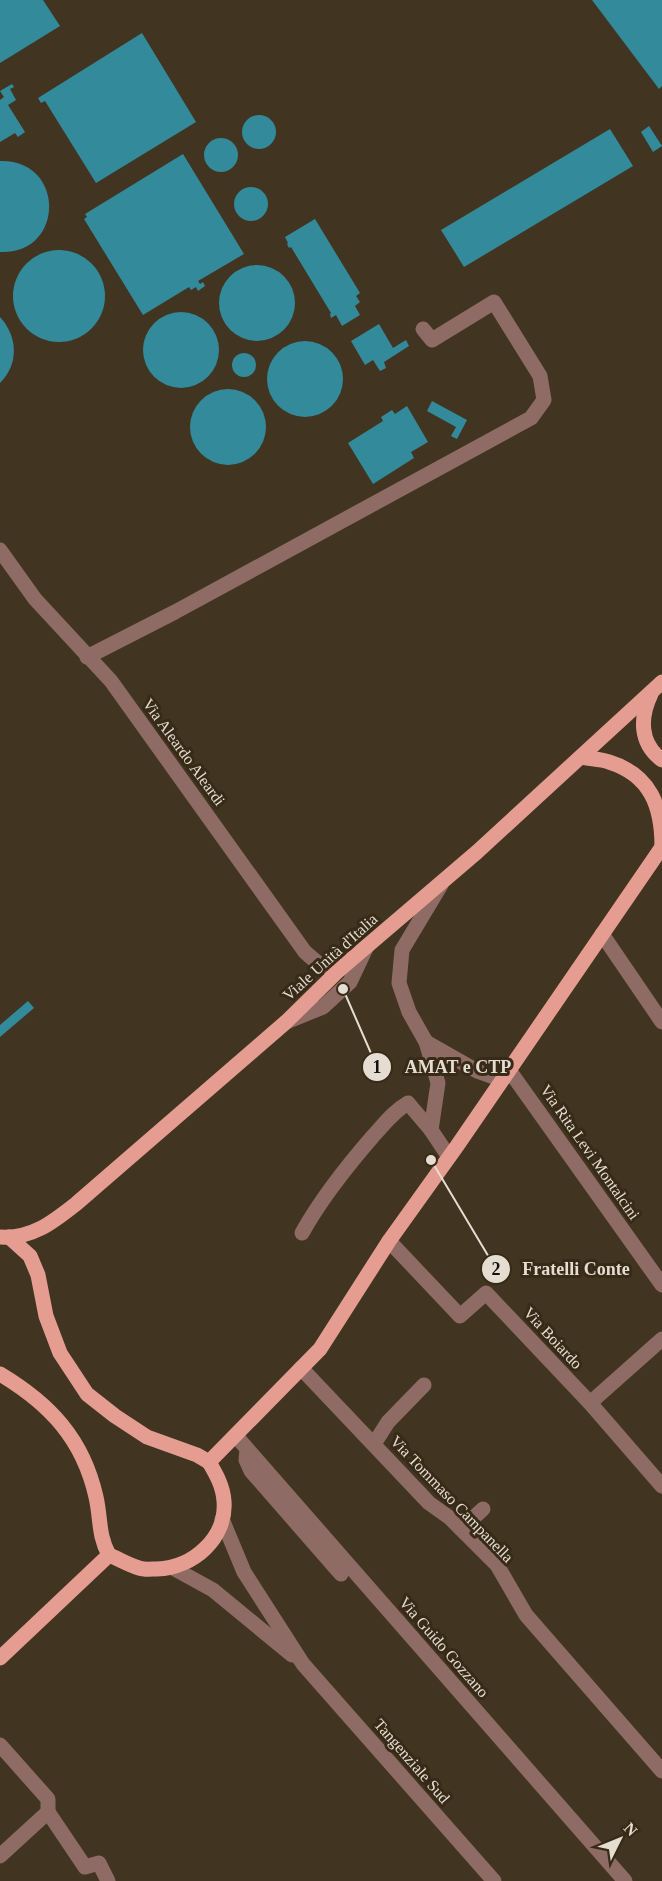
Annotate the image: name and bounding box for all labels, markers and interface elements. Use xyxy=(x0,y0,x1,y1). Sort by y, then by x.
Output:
street label: Via Aleardo Aleardi xyxy=(140,695,229,809)
street label: Viale Unità d'Italia xyxy=(279,910,381,1004)
callout: AMAT e CTP xyxy=(362,1049,523,1085)
text: 1 xyxy=(373,1057,382,1077)
text: AMAT e CTP xyxy=(405,1057,511,1077)
street label: Via Rita Levi Montalcini xyxy=(537,1081,643,1223)
callout: Fratelli Conte xyxy=(481,1251,642,1287)
text: 2 xyxy=(492,1259,501,1279)
text: Fratelli Conte xyxy=(522,1259,630,1279)
street label: Via Boiardo xyxy=(520,1304,586,1372)
street label: Via Tommaso Campanella xyxy=(386,1432,517,1566)
street label: Via Guido Gozzano xyxy=(396,1593,492,1701)
street label: Tangenziale Sud xyxy=(370,1715,453,1807)
north arrow xyxy=(590,1809,650,1869)
text: N xyxy=(620,1819,641,1839)

